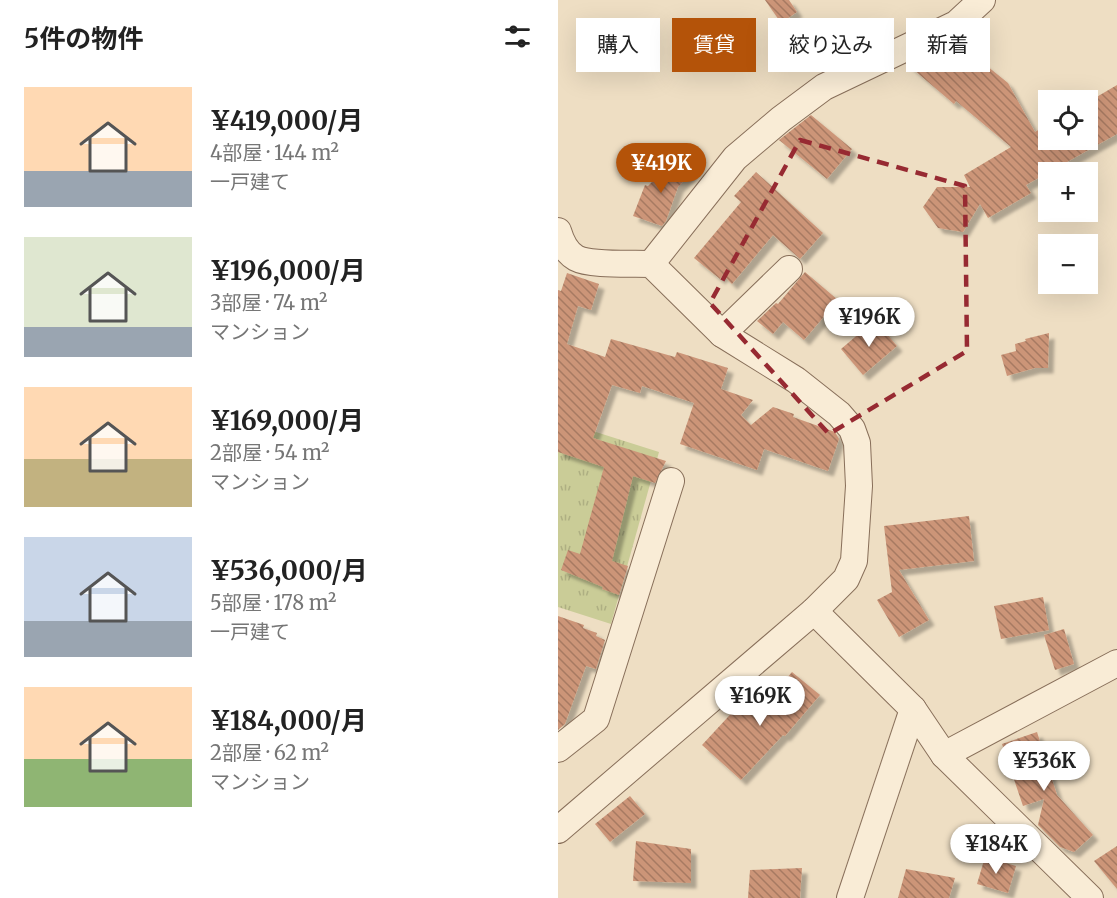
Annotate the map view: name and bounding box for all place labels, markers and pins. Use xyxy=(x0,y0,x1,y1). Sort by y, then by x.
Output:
pin: ¥419K xyxy=(619,143,703,194)
pin: ¥196K xyxy=(827,297,911,348)
pin: ¥169K xyxy=(718,676,802,727)
pin: ¥536K xyxy=(1002,741,1086,792)
pin: ¥184K xyxy=(954,824,1038,875)

